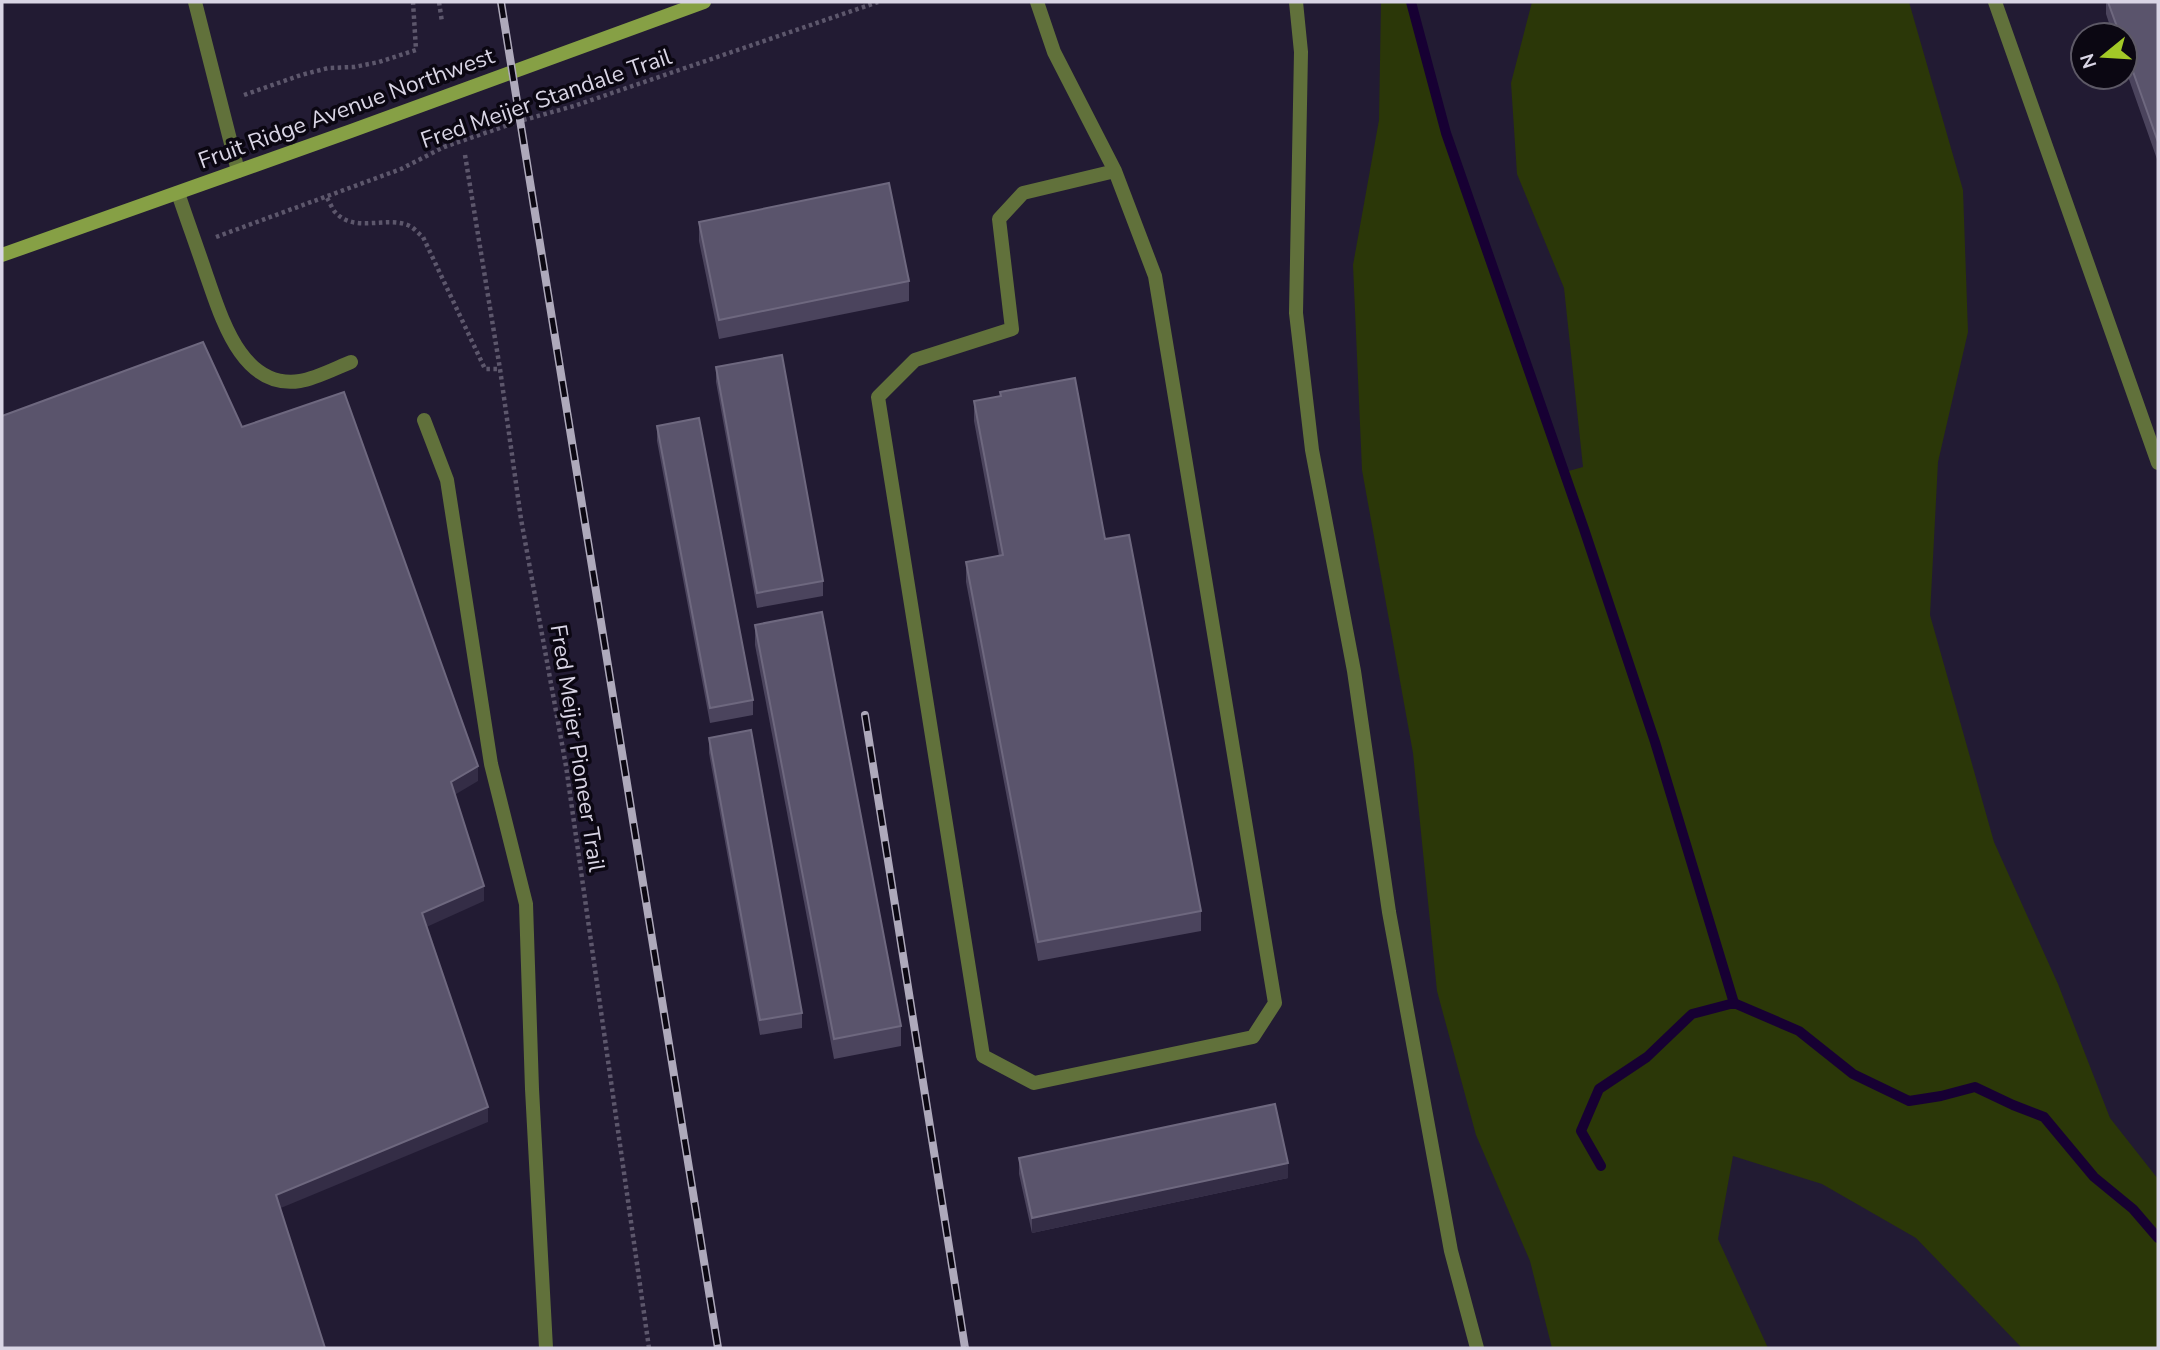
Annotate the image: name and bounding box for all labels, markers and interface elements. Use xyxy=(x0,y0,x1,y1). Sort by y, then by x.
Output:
north arrow xyxy=(2069,21,2139,91)
street label: Fruit Ridge Avenue Northwest xyxy=(194,40,499,177)
street label: Fred Meijer Standale Trail xyxy=(417,41,676,156)
text: N xyxy=(2074,50,2103,72)
street label: Fred Meijer Pioneer Trail xyxy=(543,622,612,874)

